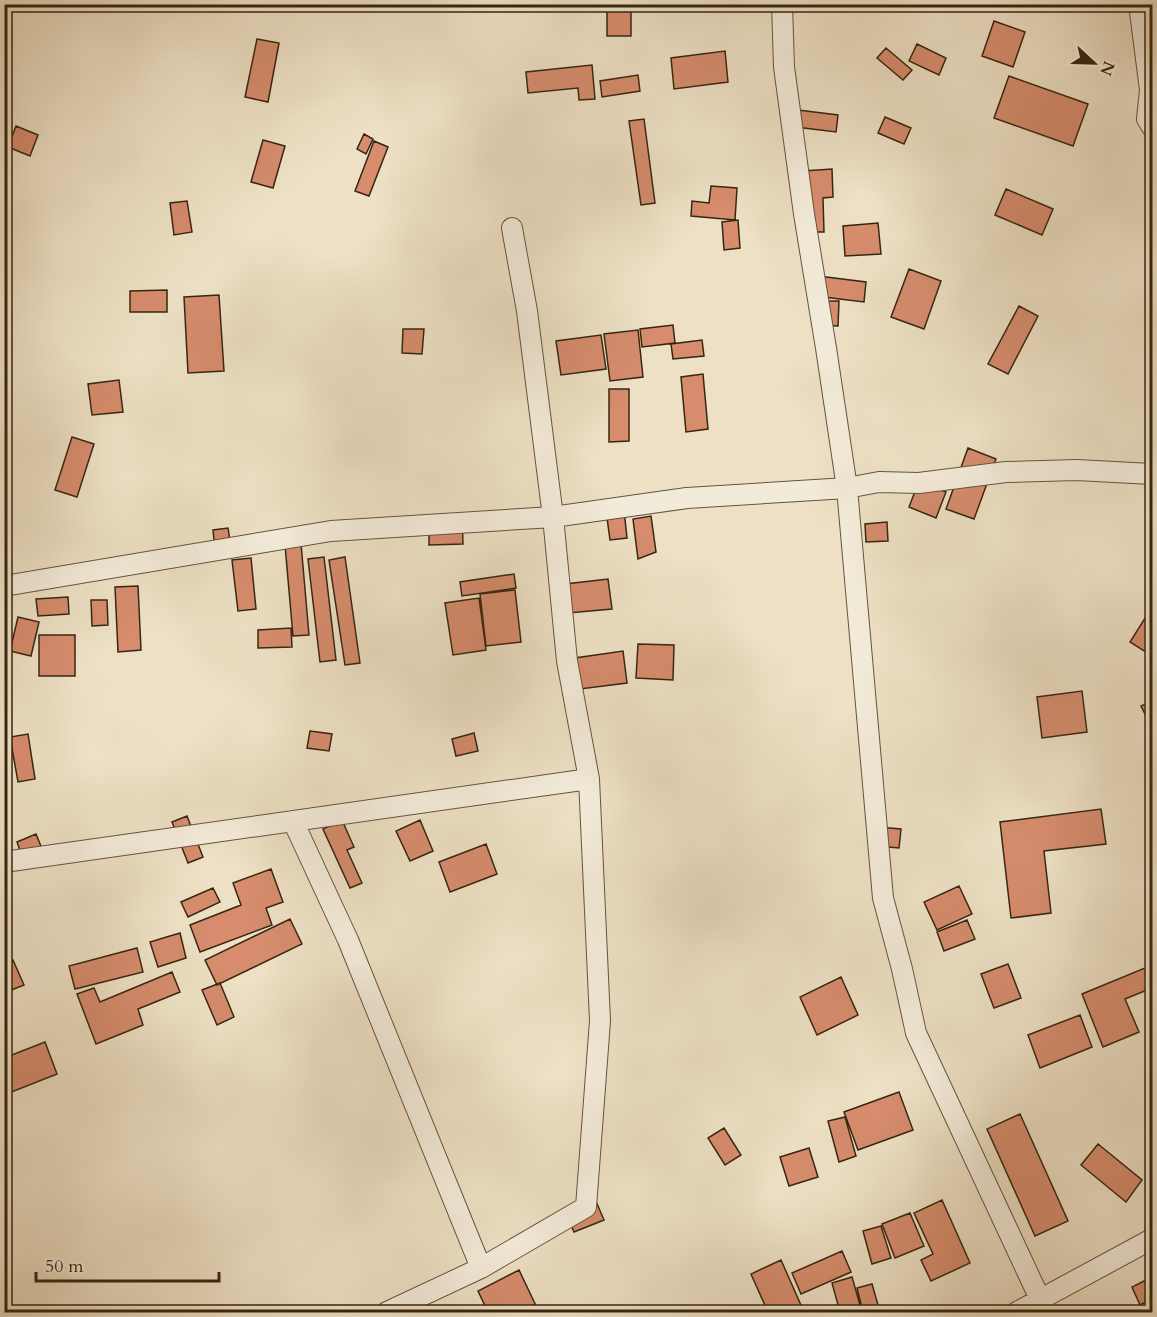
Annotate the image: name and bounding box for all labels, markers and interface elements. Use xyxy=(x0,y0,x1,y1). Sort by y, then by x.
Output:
north arrow xyxy=(1064,33,1124,93)
text: N xyxy=(1094,58,1120,79)
scale bar xyxy=(36,1245,219,1283)
text: 50 m xyxy=(45,1254,84,1279)

